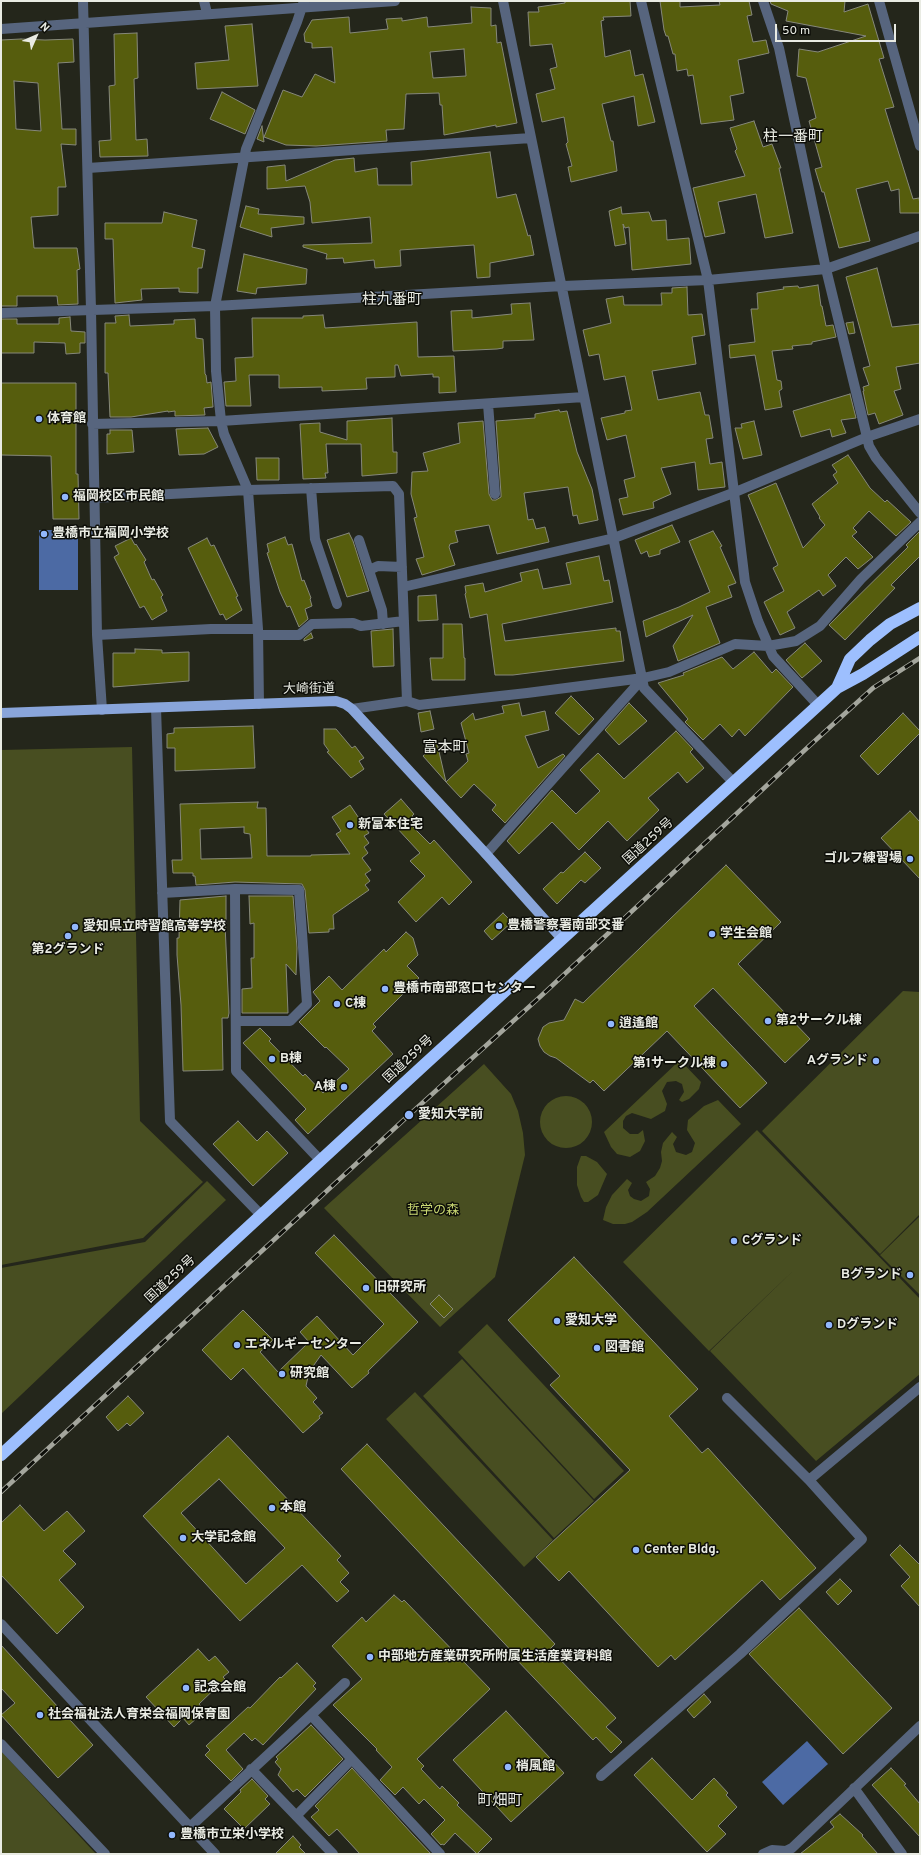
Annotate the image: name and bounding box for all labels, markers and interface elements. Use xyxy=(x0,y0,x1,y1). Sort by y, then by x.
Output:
north arrow xyxy=(16,16,56,56)
scale bar xyxy=(777,16,898,42)
text: N xyxy=(37,20,52,35)
text: 50 m xyxy=(782,23,810,39)
district label: 柱一番町 xyxy=(763,129,823,147)
district label: 柱九番町 xyxy=(362,292,422,310)
place label: 体育館 xyxy=(47,411,86,427)
marker: 体育館 xyxy=(34,414,44,424)
place label: 福岡校区市民館 xyxy=(73,489,164,505)
marker: 福岡校区市民館 xyxy=(60,492,70,502)
place label: 豊橋市立福岡小学校 xyxy=(52,526,169,542)
marker: 豊橋市立福岡小学校 xyxy=(39,529,49,539)
street label: 大崎街道 xyxy=(283,682,335,698)
district label: 富本町 xyxy=(423,740,467,758)
street label: 国道259号 xyxy=(620,815,678,869)
place label: 新富本住宅 xyxy=(358,817,423,833)
marker: 新富本住宅 xyxy=(345,820,355,830)
place label: ゴルフ練習場 xyxy=(824,851,902,867)
marker: ゴルフ練習場 xyxy=(905,854,915,864)
place label: 豊橋警察署南部交番 xyxy=(507,918,624,934)
place label: 愛知県立時習館高等学校 xyxy=(83,919,226,935)
marker: 豊橋警察署南部交番 xyxy=(494,921,504,931)
marker: 愛知県立時習館高等学校 xyxy=(70,922,80,932)
place label: 学生会館 xyxy=(720,926,772,942)
marker: 学生会館 xyxy=(707,929,717,939)
marker: 第2グランド xyxy=(63,931,73,941)
place label: 第2グランド xyxy=(32,942,104,958)
place label: 豊橋市南部窓口センター xyxy=(393,981,536,997)
marker: 豊橋市南部窓口センター xyxy=(380,984,390,994)
place label: C棟 xyxy=(345,996,366,1012)
marker: C棟 xyxy=(332,999,342,1009)
place label: 第2サークル棟 xyxy=(776,1013,862,1029)
place label: 逍遙館 xyxy=(619,1016,658,1032)
marker: 第2サークル棟 xyxy=(763,1016,773,1026)
marker: 逍遙館 xyxy=(606,1019,616,1029)
street label: 国道259号 xyxy=(381,1033,437,1087)
place label: B棟 xyxy=(280,1051,302,1067)
place label: Aグランド xyxy=(807,1053,868,1069)
marker: B棟 xyxy=(267,1054,277,1064)
place label: 第1サークル棟 xyxy=(633,1056,716,1072)
marker: Aグランド xyxy=(871,1056,881,1066)
marker: 第1サークル棟 xyxy=(719,1059,729,1069)
place label: A棟 xyxy=(314,1079,336,1095)
marker: A棟 xyxy=(339,1082,349,1092)
place label: 愛知大学前 xyxy=(418,1107,483,1123)
marker: 愛知大学前 xyxy=(403,1109,415,1121)
park label: 哲学の森 xyxy=(407,1203,459,1219)
place label: Cグランド xyxy=(742,1233,802,1249)
marker: Cグランド xyxy=(729,1236,739,1246)
street label: 国道259号 xyxy=(143,1253,199,1307)
place label: Bグランド xyxy=(841,1267,902,1283)
marker: Bグランド xyxy=(905,1270,915,1280)
place label: 旧研究所 xyxy=(374,1280,426,1296)
marker: 旧研究所 xyxy=(361,1283,371,1293)
place label: 愛知大学 xyxy=(565,1313,617,1329)
marker: 愛知大学 xyxy=(552,1316,562,1326)
place label: Dグランド xyxy=(837,1317,898,1333)
marker: Dグランド xyxy=(824,1320,834,1330)
place label: エネルギーセンター xyxy=(245,1337,362,1353)
marker: エネルギーセンター xyxy=(232,1340,242,1350)
place label: 図書館 xyxy=(605,1340,644,1356)
marker: 図書館 xyxy=(592,1343,602,1353)
place label: 研究館 xyxy=(290,1366,329,1382)
marker: 研究館 xyxy=(277,1369,287,1379)
place label: 本館 xyxy=(280,1500,306,1516)
marker: 本館 xyxy=(267,1503,277,1513)
place label: 大学記念館 xyxy=(191,1530,256,1546)
marker: 大学記念館 xyxy=(178,1533,188,1543)
place label: Center Bldg. xyxy=(644,1542,719,1558)
marker: Center Bldg. xyxy=(631,1545,641,1555)
place label: 中部地方産業研究所附属生活産業資料館 xyxy=(378,1649,612,1665)
marker: 中部地方産業研究所附属生活産業資料館 xyxy=(365,1652,375,1662)
place label: 記念会館 xyxy=(194,1680,246,1696)
marker: 記念会館 xyxy=(181,1683,191,1693)
place label: 社会福祉法人育栄会福岡保育園 xyxy=(48,1707,230,1723)
marker: 社会福祉法人育栄会福岡保育園 xyxy=(35,1710,45,1720)
place label: 梢風館 xyxy=(516,1759,555,1775)
marker: 梢風館 xyxy=(503,1762,513,1772)
district label: 町畑町 xyxy=(478,1793,522,1811)
place label: 豊橋市立栄小学校 xyxy=(180,1827,284,1843)
marker: 豊橋市立栄小学校 xyxy=(167,1830,177,1840)

